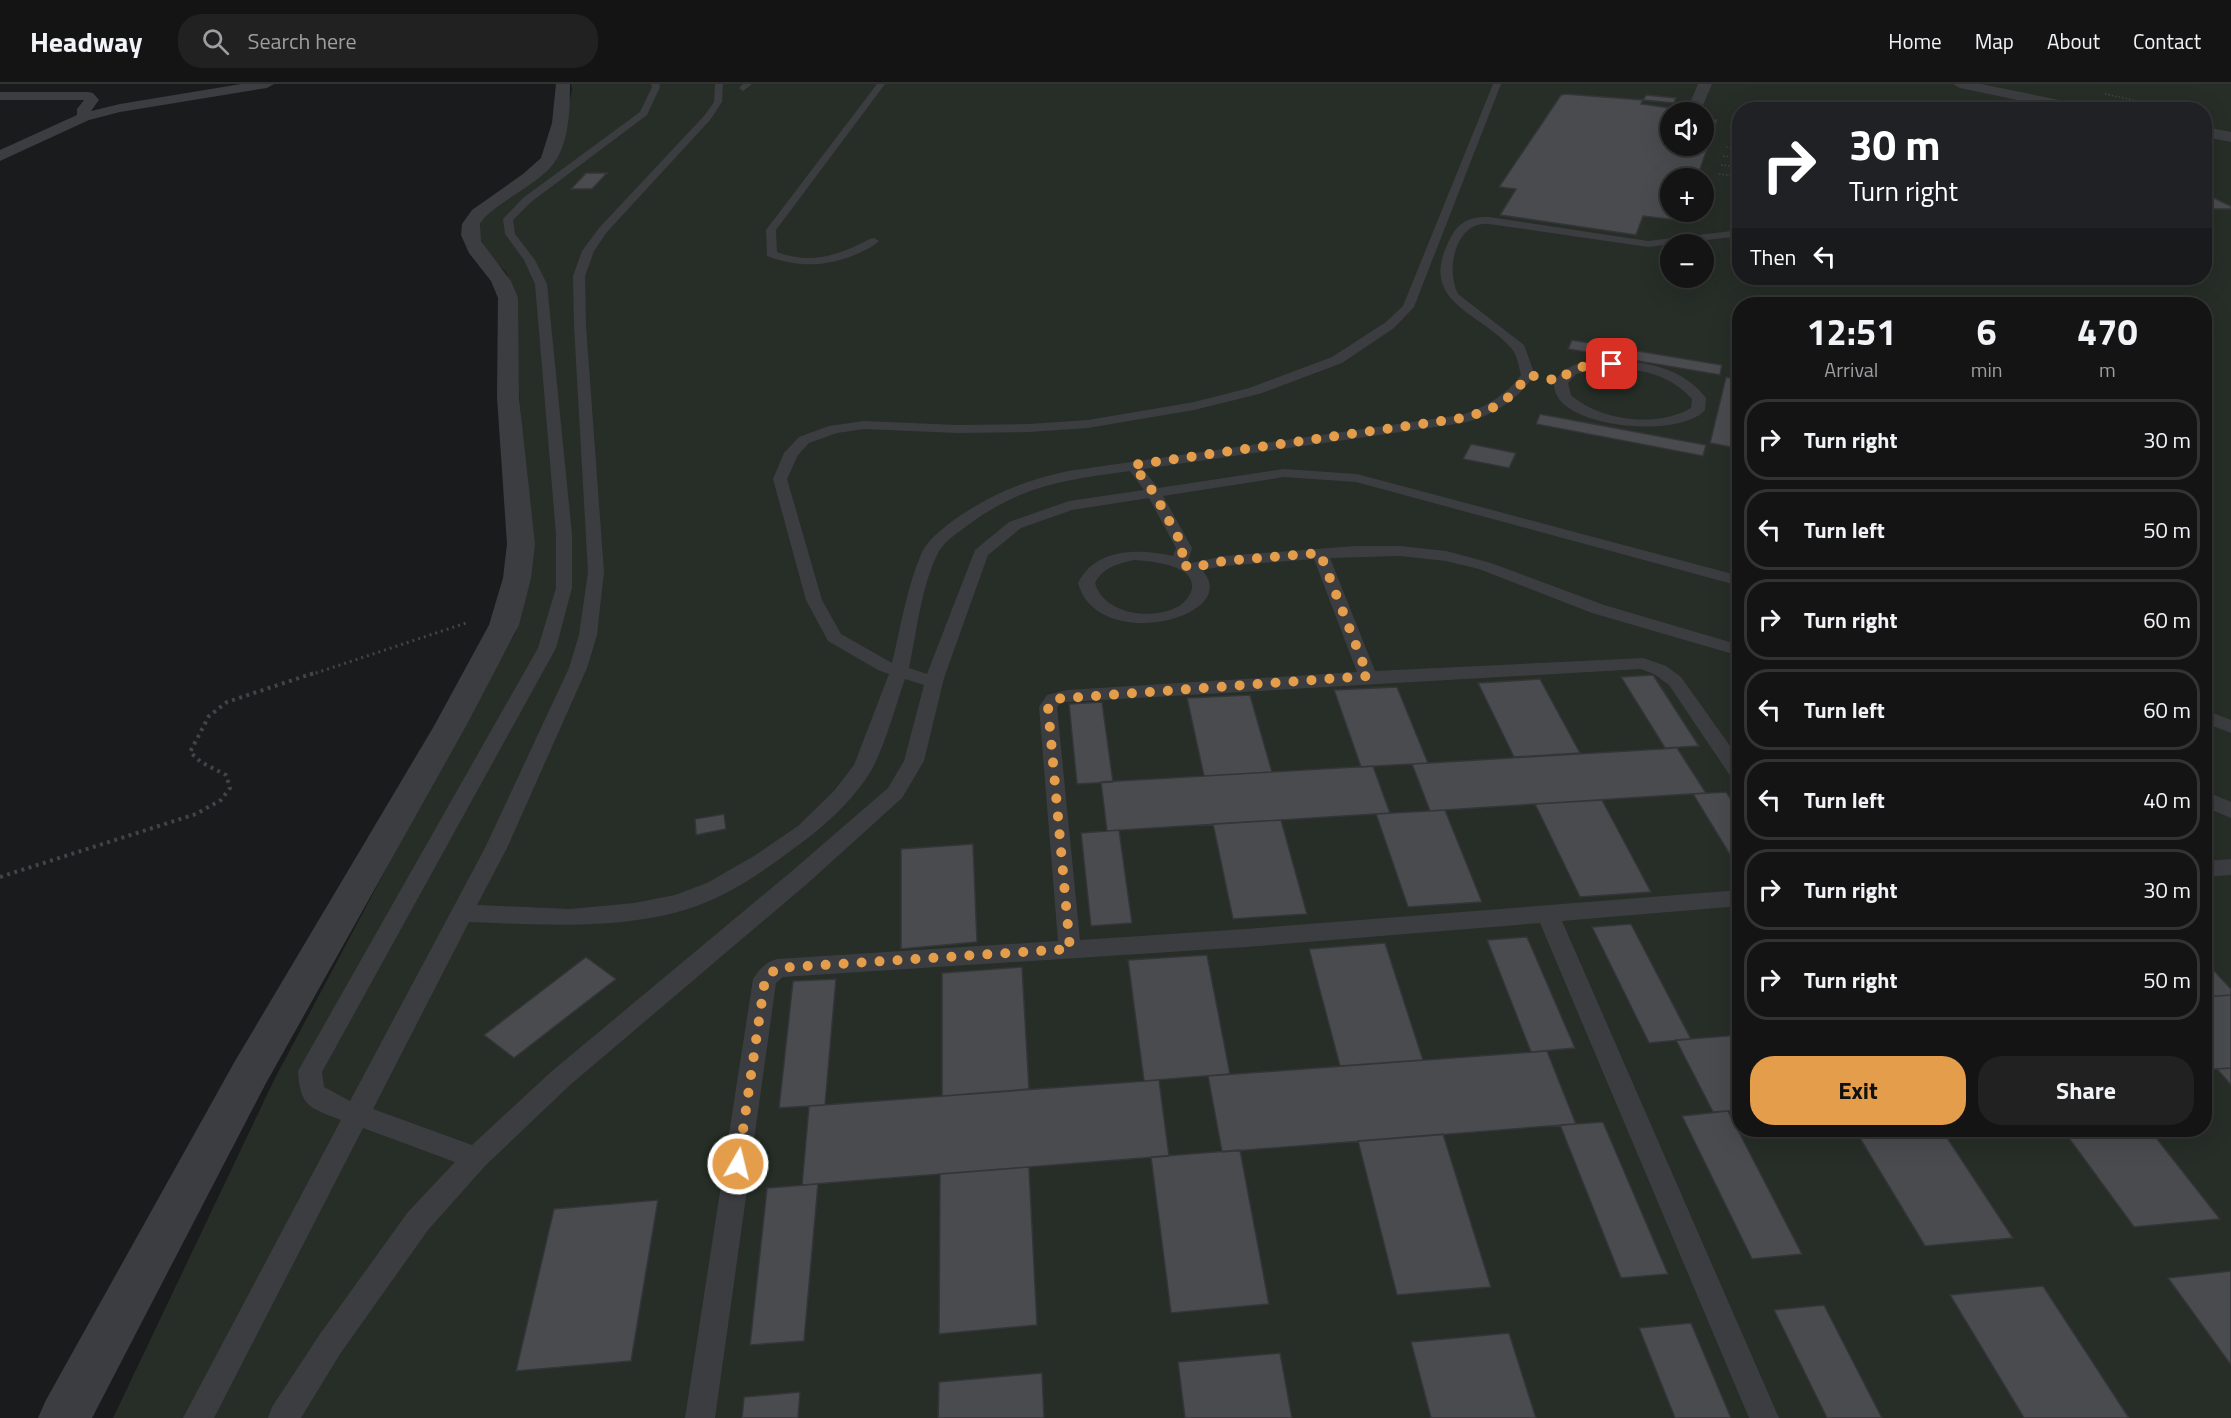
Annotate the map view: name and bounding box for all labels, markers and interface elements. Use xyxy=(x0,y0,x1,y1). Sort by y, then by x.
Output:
search box xyxy=(178,14,598,68)
text: Headway xyxy=(30,20,142,63)
text: Search here xyxy=(247,24,357,58)
icon: search xyxy=(199,25,232,58)
text: Home xyxy=(1888,25,1942,57)
text: Map xyxy=(1975,25,2014,57)
text: About xyxy=(2047,25,2100,57)
text: Contact xyxy=(2133,25,2201,57)
map controls xyxy=(1660,102,1714,288)
button: sound xyxy=(1660,102,1714,156)
text: 30 m xyxy=(1849,112,1941,176)
icon: right xyxy=(1750,126,1828,204)
button: + xyxy=(1660,168,1714,222)
text: Turn right xyxy=(1849,170,1958,211)
button: − xyxy=(1660,234,1714,288)
text: Then xyxy=(1750,240,1796,274)
icon: left xyxy=(1808,240,1841,273)
text: 12:51 xyxy=(1806,304,1896,359)
text: 6 xyxy=(1977,304,1997,359)
text: 470 xyxy=(2077,304,2138,359)
pin xyxy=(1586,338,1637,389)
icon: arrive xyxy=(1595,347,1628,380)
text: Arrival xyxy=(1824,354,1879,385)
text: min xyxy=(1971,354,2003,385)
text: m xyxy=(2099,354,2116,385)
icon: right xyxy=(1753,423,1786,456)
text: Turn right xyxy=(1804,423,1898,457)
text: 30 m xyxy=(2143,423,2191,457)
icon: left xyxy=(1753,513,1786,546)
text: Turn left xyxy=(1804,513,1885,547)
text: 50 m xyxy=(2143,513,2191,547)
icon: right xyxy=(1753,603,1786,636)
text: Turn right xyxy=(1804,603,1898,637)
text: 60 m xyxy=(2143,603,2191,637)
icon: left xyxy=(1753,693,1786,726)
text: Turn left xyxy=(1804,693,1885,727)
text: 60 m xyxy=(2143,693,2191,727)
icon: left xyxy=(1753,783,1786,816)
text: Turn left xyxy=(1804,783,1885,817)
text: 40 m xyxy=(2143,783,2191,817)
icon: right xyxy=(1753,873,1786,906)
text: Turn right xyxy=(1804,873,1898,907)
text: 30 m xyxy=(2143,873,2191,907)
icon: right xyxy=(1753,963,1786,996)
text: Turn right xyxy=(1804,963,1898,997)
text: 50 m xyxy=(2143,963,2191,997)
button: Exit xyxy=(1750,1056,1966,1125)
button: Share xyxy=(1978,1056,2194,1125)
position arrow xyxy=(706,1132,770,1196)

